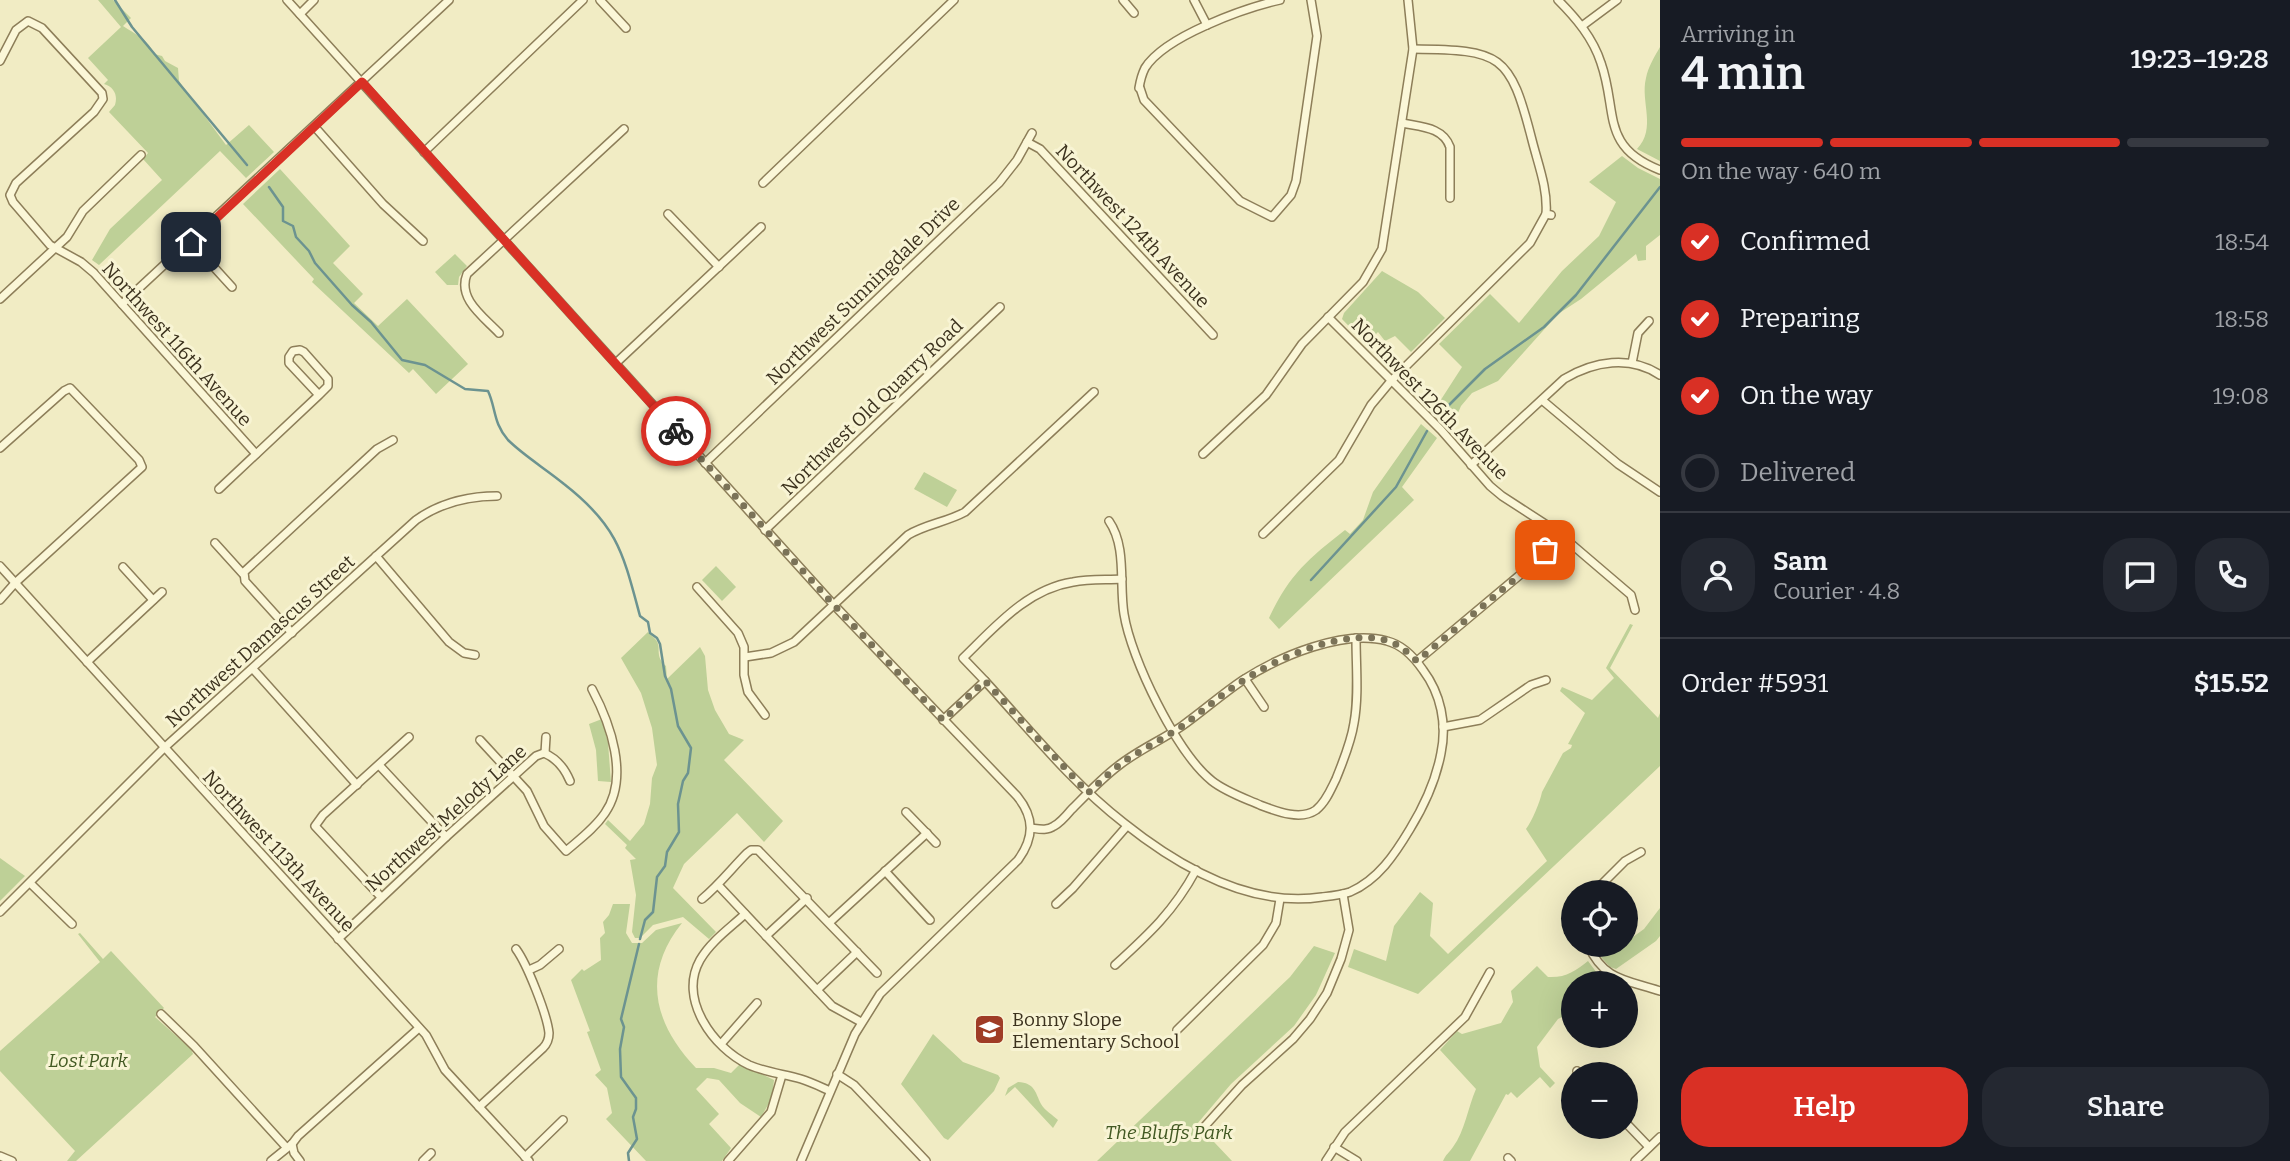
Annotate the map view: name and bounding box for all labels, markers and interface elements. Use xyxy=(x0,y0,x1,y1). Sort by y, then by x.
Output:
text: Arriving in xyxy=(1681,20,1795,48)
text: 19:23–19:28 xyxy=(2130,44,2269,75)
text: 4 min xyxy=(1681,46,1805,101)
street label: Northwest 124th Avenue xyxy=(1051,139,1215,313)
text: On the way · 640 m xyxy=(1681,157,1881,185)
street label: Northwest Sunningdale Drive xyxy=(762,192,964,390)
pin xyxy=(161,212,221,272)
icon: home xyxy=(172,223,210,261)
icon: check xyxy=(1681,223,1719,261)
text: Confirmed xyxy=(1740,226,1870,257)
text: 18:54 xyxy=(2215,228,2269,256)
street label: Northwest 116th Avenue xyxy=(97,257,257,431)
icon: check xyxy=(1681,300,1719,338)
text: Preparing xyxy=(1740,303,1860,334)
text: 18:58 xyxy=(2215,305,2269,333)
street label: Northwest Old Quarry Road xyxy=(777,314,967,500)
street label: Northwest 126th Avenue xyxy=(1347,314,1513,484)
icon: check xyxy=(1681,377,1719,415)
text: On the way xyxy=(1740,380,1873,411)
text: 19:08 xyxy=(2213,382,2269,410)
courier xyxy=(641,396,711,466)
icon: bike xyxy=(657,412,695,450)
text: Delivered xyxy=(1740,457,1855,488)
pin xyxy=(1515,520,1575,580)
icon: bag xyxy=(1526,531,1564,569)
button: person xyxy=(1681,538,1755,612)
button: chat xyxy=(2103,538,2177,612)
button: phone xyxy=(2195,538,2269,612)
text: Sam xyxy=(1773,546,1828,577)
street label: Northwest Damascus Street xyxy=(161,550,359,732)
text: Courier · 4.8 xyxy=(1773,577,1900,605)
text: Order #5931 xyxy=(1681,668,1828,699)
text: $15.52 xyxy=(2194,668,2269,699)
street label: Northwest Melody Lane xyxy=(361,740,531,896)
street label: Northwest 113th Avenue xyxy=(198,766,360,936)
map controls xyxy=(1561,880,1638,1139)
button: locate xyxy=(1561,880,1638,957)
button: + xyxy=(1561,971,1638,1048)
place label: Bonny Slope Elementary School xyxy=(1012,1008,1179,1053)
school or university icon: Bonny Slope Elementary School xyxy=(972,1013,1006,1047)
park label: Lost Park xyxy=(48,1049,128,1072)
button: − xyxy=(1561,1062,1638,1139)
button: Help xyxy=(1681,1067,1968,1147)
button: Share xyxy=(1982,1067,2269,1147)
park label: The Bluffs Park xyxy=(1105,1121,1234,1144)

